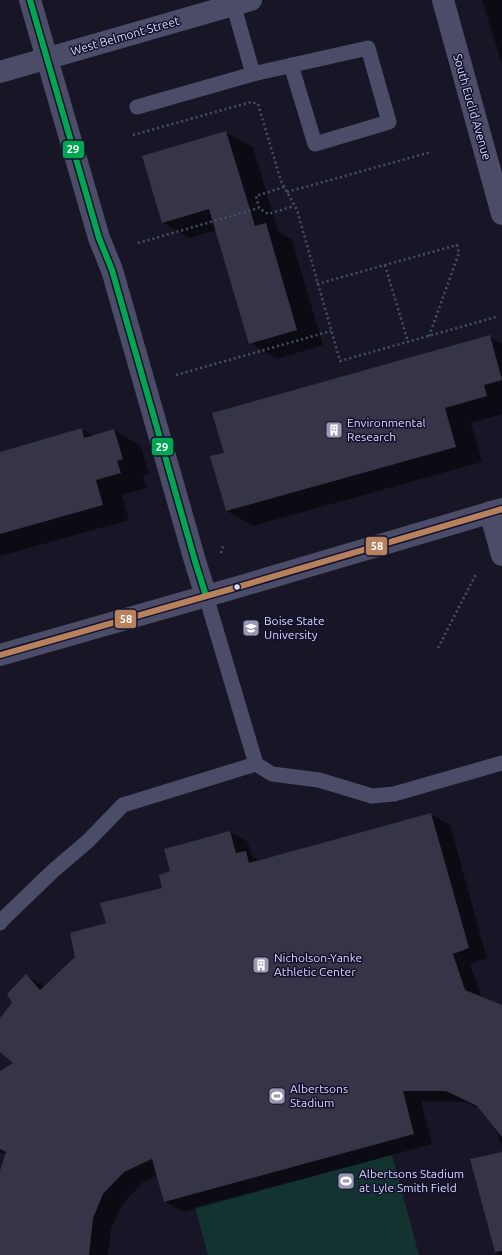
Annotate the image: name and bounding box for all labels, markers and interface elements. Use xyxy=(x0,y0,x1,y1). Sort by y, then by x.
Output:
street label: West Belmont Street xyxy=(69,14,181,57)
street label: South Euclid Avenue xyxy=(451,52,494,161)
line badge: 29 xyxy=(62,140,85,159)
text: 29 xyxy=(67,143,79,155)
place label: Environmental Research xyxy=(347,416,426,443)
building icon: Environmental Research xyxy=(324,420,344,440)
line badge: 29 xyxy=(151,437,174,456)
text: 29 xyxy=(156,441,168,453)
line badge: 58 xyxy=(365,536,388,556)
text: 58 xyxy=(371,540,383,552)
unlabelled marker xyxy=(232,582,242,592)
line badge: 58 xyxy=(114,609,137,629)
text: 58 xyxy=(120,613,132,625)
place label: Boise State University xyxy=(264,614,325,641)
school or university icon: Boise State University xyxy=(241,618,261,638)
place label: Nicholson-Yanke Athletic Center xyxy=(274,951,362,978)
building icon: Nicholson-Yanke Athletic Center xyxy=(251,955,271,975)
place label: Albertsons Stadium xyxy=(290,1082,348,1109)
sports icon: Albertsons Stadium xyxy=(267,1086,287,1106)
place label: Albertsons Stadium at Lyle Smith Field xyxy=(359,1167,464,1194)
sports icon: Albertsons Stadium at Lyle Smith Field xyxy=(336,1171,356,1191)

